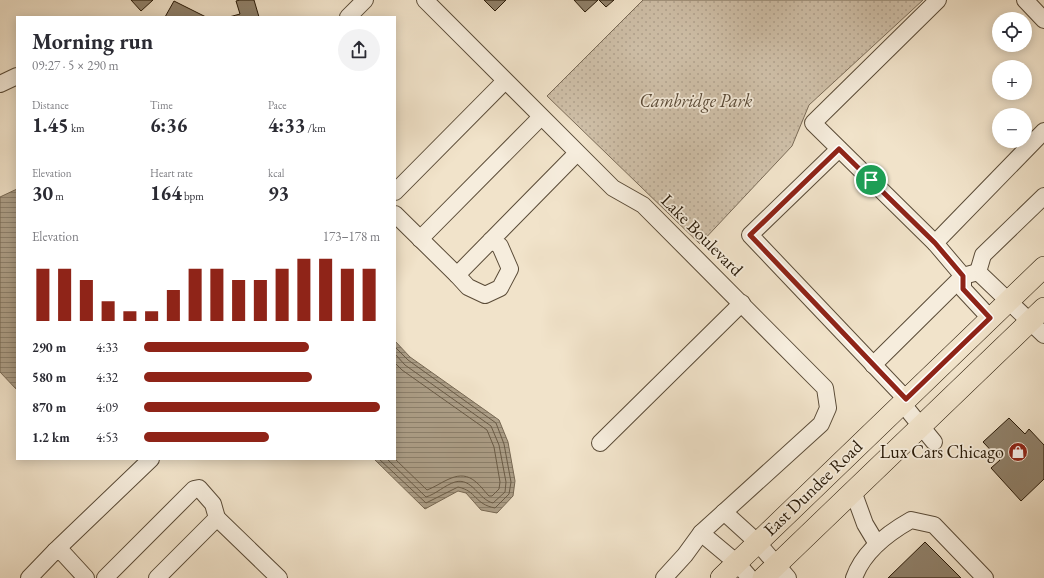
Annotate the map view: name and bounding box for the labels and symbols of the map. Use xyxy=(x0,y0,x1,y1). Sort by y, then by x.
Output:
park label: Cambridge Park xyxy=(640,89,752,113)
pin xyxy=(854,163,888,197)
street label: Lake Boulevard xyxy=(656,189,749,281)
street label: East Dundee Road xyxy=(758,434,868,541)
place label: Lux Cars Chicago xyxy=(880,440,1004,463)
shop icon: Lux Cars Chicago xyxy=(1007,441,1029,463)

